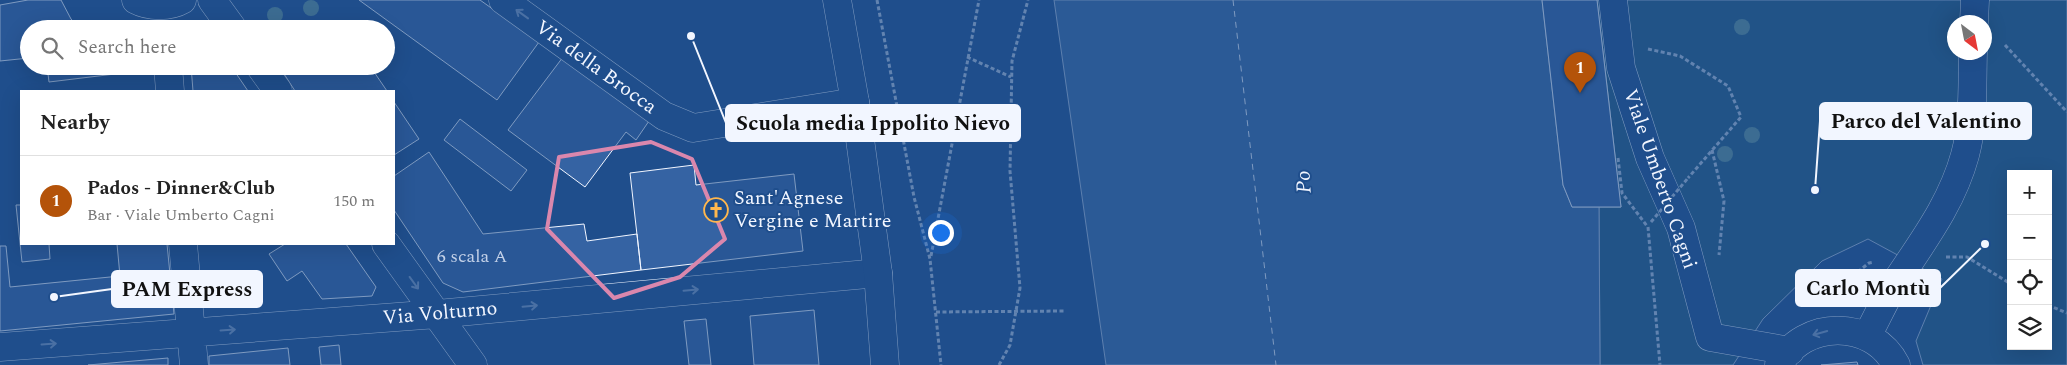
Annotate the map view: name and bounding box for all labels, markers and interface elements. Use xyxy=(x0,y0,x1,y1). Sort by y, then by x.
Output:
one-way arrow xyxy=(515,9,529,19)
street label: Via della Brocca xyxy=(529,12,663,122)
north arrow xyxy=(1947,15,1992,60)
search box xyxy=(20,20,395,75)
text: Search here xyxy=(78,33,177,62)
icon: search xyxy=(38,34,66,62)
pin: 1 xyxy=(1564,52,1596,93)
street label: Viale Umberto Cagni xyxy=(1615,85,1705,273)
callout: Parco del Valentino xyxy=(1820,103,2031,139)
callout: Scuola media Ippolito Nievo xyxy=(726,105,1020,141)
text: Parco del Valentino xyxy=(1831,106,2021,138)
text: Nearby xyxy=(40,107,110,139)
text: Scuola media Ippolito Nievo xyxy=(736,108,1010,140)
water label: Po xyxy=(1287,169,1321,195)
map controls xyxy=(2007,170,2052,350)
button: + xyxy=(2007,170,2052,215)
text: Pados - Dinner&Club xyxy=(87,174,275,203)
place label: Sant'Agnese Vergine e Martire xyxy=(734,183,891,236)
text: 1 xyxy=(52,189,60,213)
text: 150 m xyxy=(333,189,375,213)
church icon: Sant'Agnese Vergine e Martire xyxy=(703,197,729,223)
text: Bar · Viale Umberto Cagni xyxy=(87,203,275,227)
button: − xyxy=(2007,215,2052,260)
your location xyxy=(928,220,954,246)
house number: 6 scala A xyxy=(437,243,507,270)
button: locate xyxy=(2007,260,2052,305)
callout: Carlo Montù xyxy=(1796,270,1940,306)
callout: PAM Express xyxy=(112,271,262,307)
text: Carlo Montù xyxy=(1806,273,1931,305)
text: PAM Express xyxy=(122,274,252,306)
one-way arrow xyxy=(409,276,420,290)
one-way arrow xyxy=(683,285,699,295)
street label: Via Volturno xyxy=(381,293,499,333)
one-way arrow xyxy=(521,301,537,310)
button: layers xyxy=(2007,305,2052,350)
one-way arrow xyxy=(220,326,236,335)
one-way arrow xyxy=(1812,329,1828,339)
one-way arrow xyxy=(40,339,56,348)

